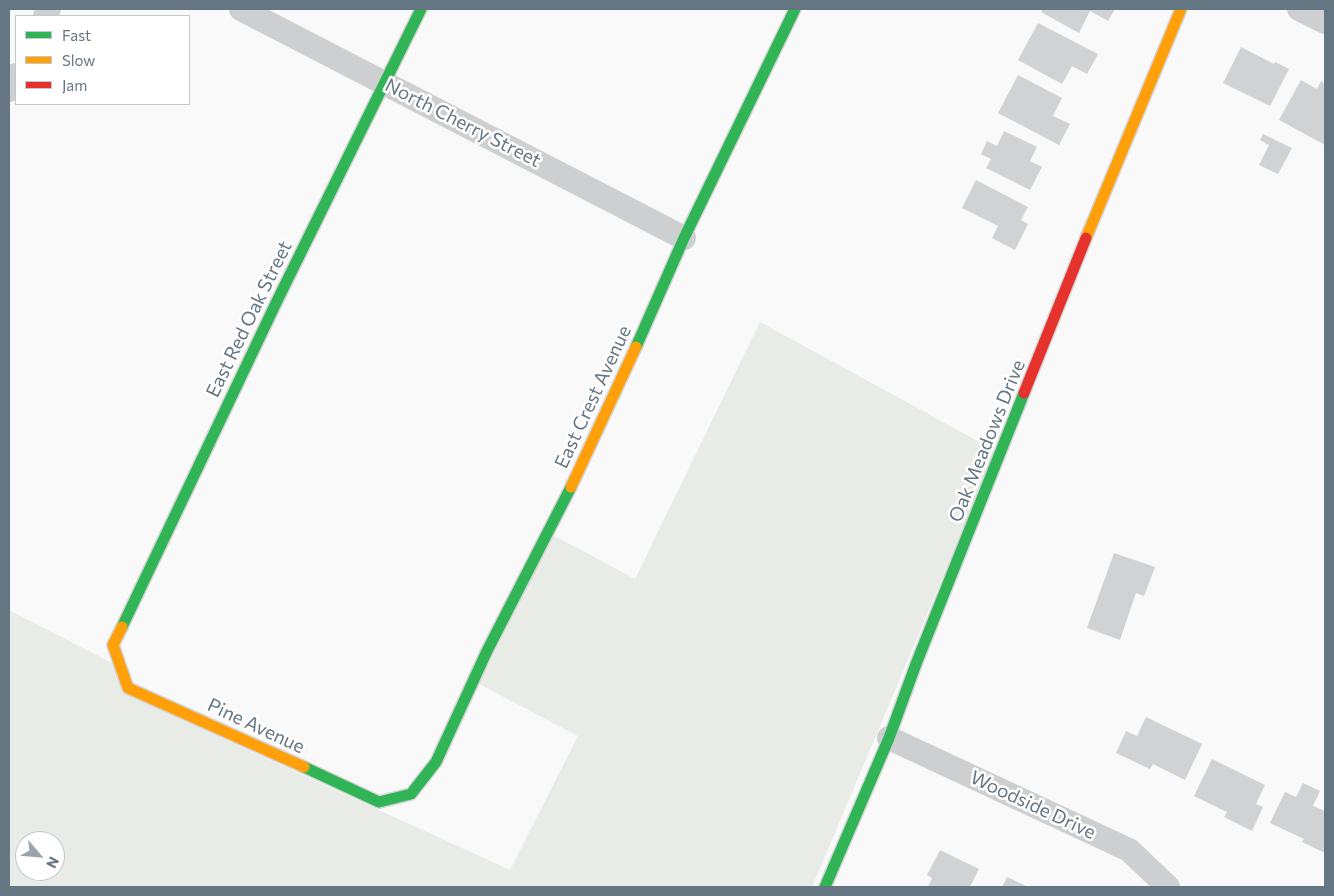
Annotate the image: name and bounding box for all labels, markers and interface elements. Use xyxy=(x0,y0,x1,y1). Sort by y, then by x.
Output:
legend xyxy=(15,15,190,105)
text: Fast xyxy=(62,26,91,44)
text: Slow xyxy=(62,51,95,69)
street label: North Cherry Street xyxy=(381,74,545,172)
text: Jam xyxy=(62,76,87,94)
street label: East Red Oak Street xyxy=(201,237,297,401)
street label: East Crest Avenue xyxy=(550,322,636,472)
street label: Oak Meadows Drive xyxy=(944,357,1030,525)
street label: Pine Avenue xyxy=(204,694,308,758)
street label: Woodside Drive xyxy=(967,766,1099,844)
north arrow xyxy=(15,831,65,881)
text: N xyxy=(43,854,63,871)

